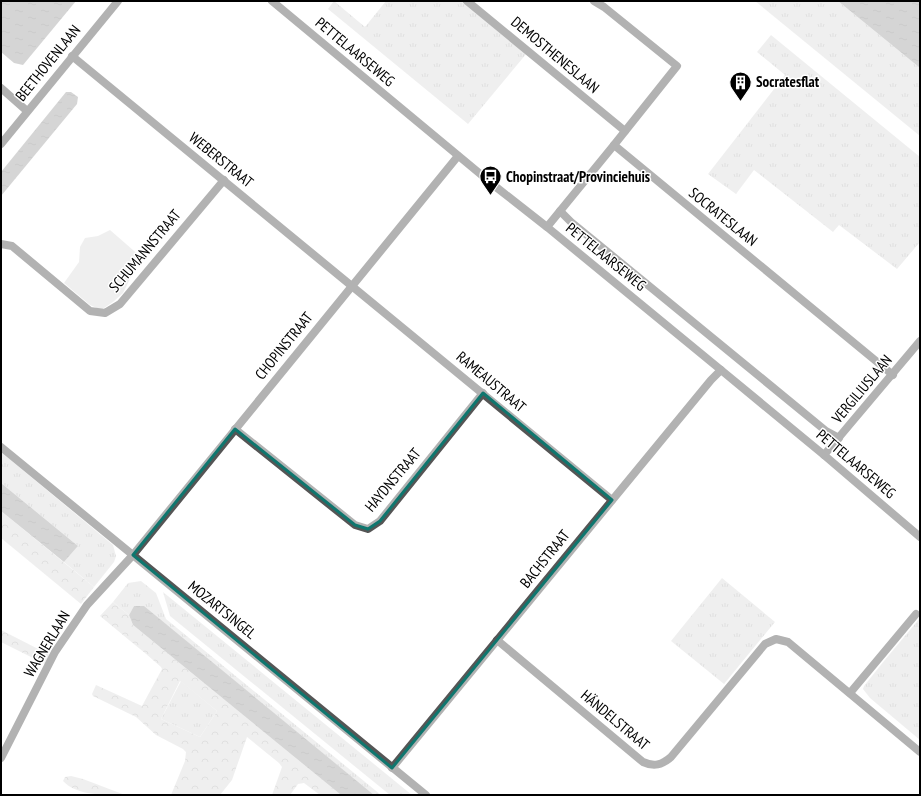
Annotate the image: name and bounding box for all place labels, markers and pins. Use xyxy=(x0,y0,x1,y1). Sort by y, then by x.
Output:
building icon: Socratesflat xyxy=(728,69,754,102)
place label: Socratesflat xyxy=(756,72,820,91)
bus stop icon: Chopinstraat/Provinciehuis xyxy=(477,164,503,197)
place label: Chopinstraat/Provinciehuis xyxy=(506,167,650,186)

